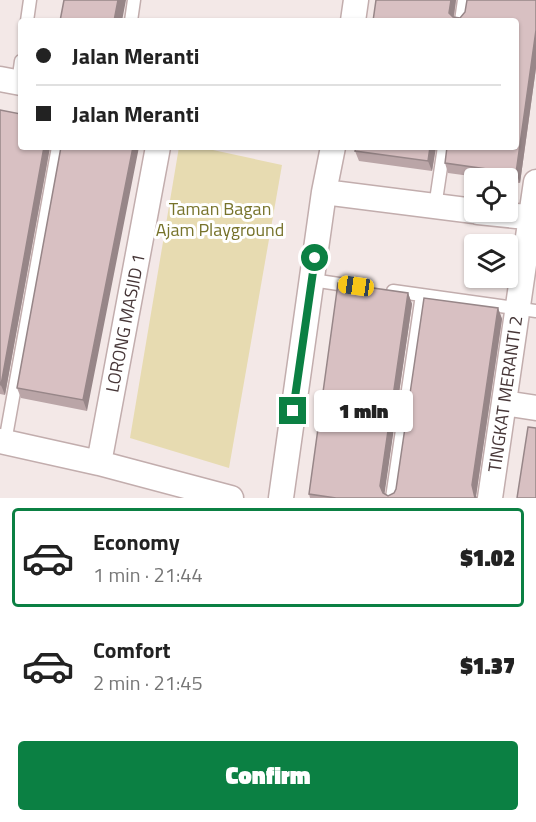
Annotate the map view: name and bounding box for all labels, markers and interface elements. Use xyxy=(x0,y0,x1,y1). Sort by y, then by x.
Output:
text: Jalan Meranti xyxy=(72,39,199,73)
text: Jalan Meranti xyxy=(72,97,199,131)
map controls xyxy=(464,168,518,288)
button: locate xyxy=(464,168,518,222)
park label: Taman Bagan Ajam Playground xyxy=(156,195,284,243)
button: layers xyxy=(464,234,518,288)
route start xyxy=(301,244,328,271)
street label: LORONG MASJID 1 xyxy=(98,251,152,395)
car xyxy=(337,275,375,297)
street label: TINGKAT MERANTI 2 xyxy=(481,314,529,474)
callout: 1 min xyxy=(314,390,413,432)
text: 1 min xyxy=(339,395,388,426)
route end xyxy=(279,397,306,424)
text: Economy xyxy=(93,525,180,559)
icon: car xyxy=(21,531,75,585)
text: $1.02 xyxy=(460,541,515,575)
text: 1 min · 21:44 xyxy=(93,559,203,590)
text: Comfort xyxy=(93,633,171,667)
icon: car xyxy=(21,639,75,693)
text: $1.37 xyxy=(460,649,515,683)
text: 2 min · 21:45 xyxy=(93,667,203,698)
button: Confirm xyxy=(18,741,518,810)

